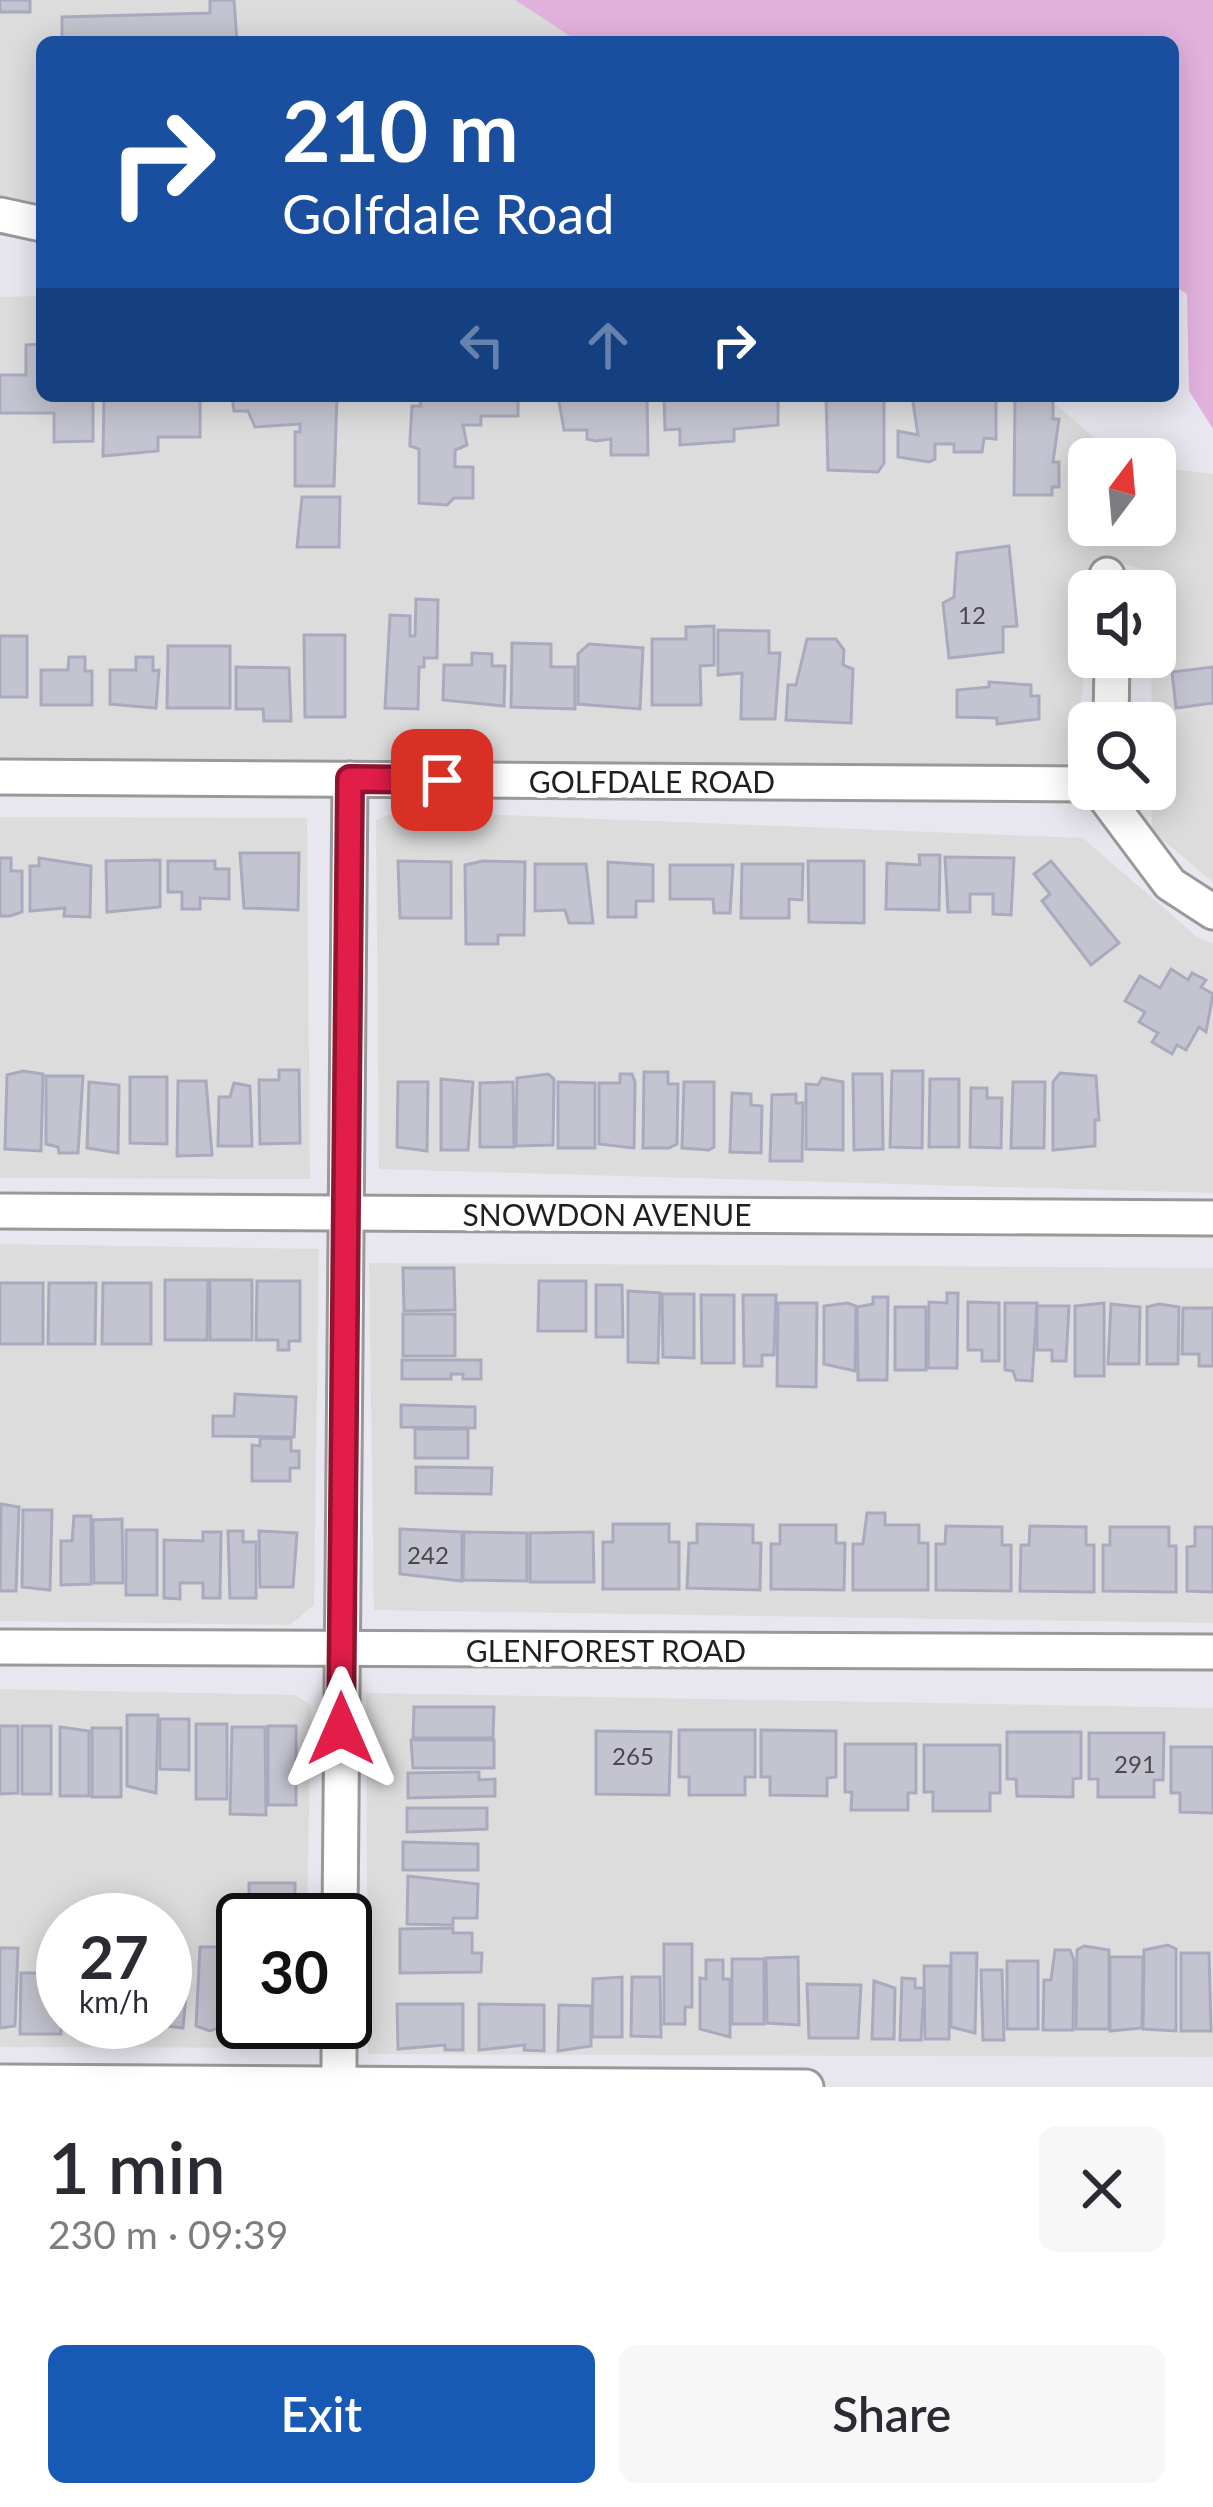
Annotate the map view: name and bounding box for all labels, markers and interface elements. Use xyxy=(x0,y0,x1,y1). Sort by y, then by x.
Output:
text: 210 m xyxy=(282,79,519,180)
icon: right xyxy=(84,84,240,240)
text: Golfdale Road xyxy=(282,181,614,246)
icon: left xyxy=(449,312,515,378)
icon: ahead xyxy=(575,312,641,378)
icon: right xyxy=(701,312,767,378)
north arrow xyxy=(1068,438,1176,546)
map controls xyxy=(1068,438,1176,810)
button: sound xyxy=(1068,570,1176,678)
house number: 12 xyxy=(958,600,986,629)
button: search xyxy=(1068,702,1176,810)
pin xyxy=(391,729,493,831)
icon: arrive xyxy=(409,747,475,813)
street label: GOLFDALE ROAD xyxy=(529,763,775,799)
street label: SNOWDON AVENUE xyxy=(463,1196,751,1232)
house number: 242 xyxy=(407,1540,449,1569)
street label: GLENFOREST ROAD xyxy=(466,1632,746,1668)
position arrow xyxy=(278,1666,404,1792)
house number: 265 xyxy=(612,1741,654,1770)
house number: 291 xyxy=(1114,1749,1156,1778)
speed limit sign: 30 xyxy=(216,1893,372,2049)
text: 27 xyxy=(79,1920,149,1992)
text: km/h xyxy=(79,1983,149,2019)
text: 1 min xyxy=(48,2123,226,2209)
button: close xyxy=(1039,2126,1165,2252)
text: 230 m · 09:39 xyxy=(48,2211,288,2257)
button: Exit xyxy=(48,2345,595,2483)
button: Share xyxy=(619,2345,1165,2483)

